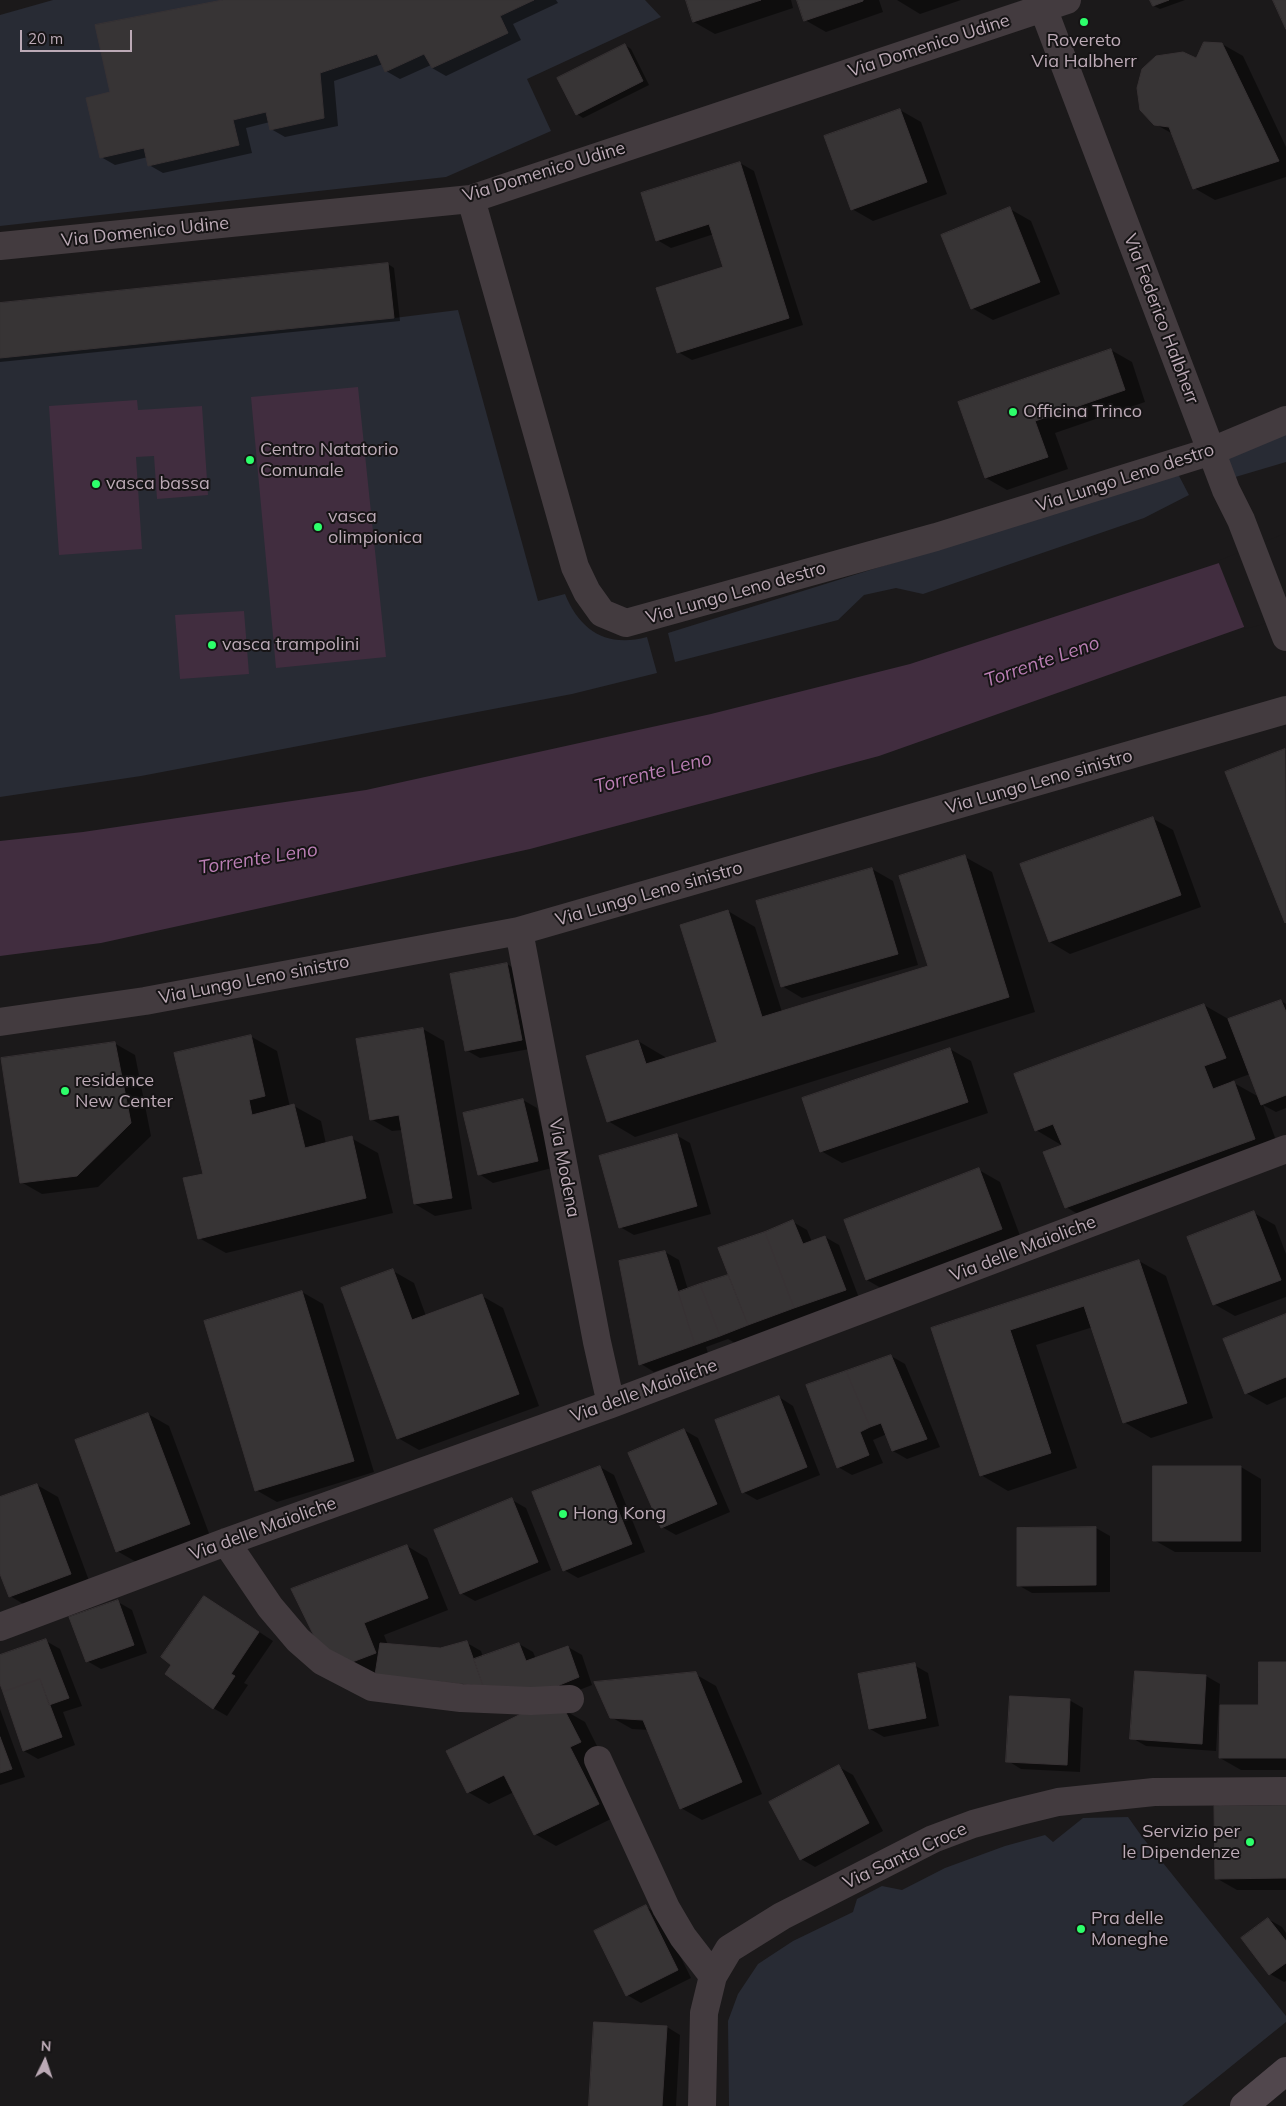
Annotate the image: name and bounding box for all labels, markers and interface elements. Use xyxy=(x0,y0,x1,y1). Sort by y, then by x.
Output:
street label: Via Domenico Udine xyxy=(845,10,1013,82)
marker: Rovereto Via Halbherr xyxy=(1078,16,1090,28)
scale bar xyxy=(22,20,135,52)
text: 20 m xyxy=(28,29,63,48)
place label: Rovereto Via Halbherr xyxy=(1031,30,1137,72)
street label: Via Domenico Udine xyxy=(460,137,628,207)
street label: Via Domenico Udine xyxy=(60,212,230,252)
street label: Via Federico Halbherr xyxy=(1119,231,1203,407)
place label: Officina Trinco xyxy=(1023,401,1142,423)
marker: Officina Trinco xyxy=(1007,406,1019,418)
place label: Centro Natatorio Comunale xyxy=(260,439,399,482)
street label: Via Lungo Leno destro xyxy=(1033,439,1217,517)
marker: Centro Natatorio Comunale xyxy=(244,454,256,466)
place label: vasca bassa xyxy=(106,473,210,495)
marker: vasca bassa xyxy=(90,478,102,490)
place label: vasca olimpionica xyxy=(328,506,422,548)
marker: vasca olimpionica xyxy=(312,521,324,533)
street label: Via Lungo Leno destro xyxy=(644,557,828,629)
water label: Torrente Leno xyxy=(981,632,1103,692)
place label: vasca trampolini xyxy=(222,634,359,656)
marker: vasca trampolini xyxy=(206,639,218,651)
street label: Via Lungo Leno sinistro xyxy=(943,745,1135,819)
water label: Torrente Leno xyxy=(592,747,714,799)
water label: Torrente Leno xyxy=(197,838,319,880)
street label: Via Lungo Leno sinistro xyxy=(553,857,745,931)
street label: Via Lungo Leno sinistro xyxy=(157,951,351,1009)
place label: residence New Center xyxy=(75,1070,173,1112)
marker: residence New Center xyxy=(59,1085,71,1097)
street label: Via Modena xyxy=(544,1117,584,1219)
street label: Via delle Maioliche xyxy=(947,1211,1099,1287)
street label: Via delle Maioliche xyxy=(568,1354,720,1428)
street label: Via delle Maioliche xyxy=(187,1492,339,1566)
place label: Hong Kong xyxy=(573,1503,666,1525)
marker: Hong Kong xyxy=(557,1508,569,1520)
street label: Via Santa Croce xyxy=(840,1818,970,1894)
place label: Servizio per le Dipendenze xyxy=(1122,1821,1240,1864)
marker: Servizio per le Dipendenze xyxy=(1244,1836,1256,1848)
place label: Pra delle Moneghe xyxy=(1091,1908,1168,1950)
marker: Pra delle Moneghe xyxy=(1075,1923,1087,1935)
north arrow xyxy=(20,2036,70,2086)
text: N xyxy=(40,2037,52,2055)

